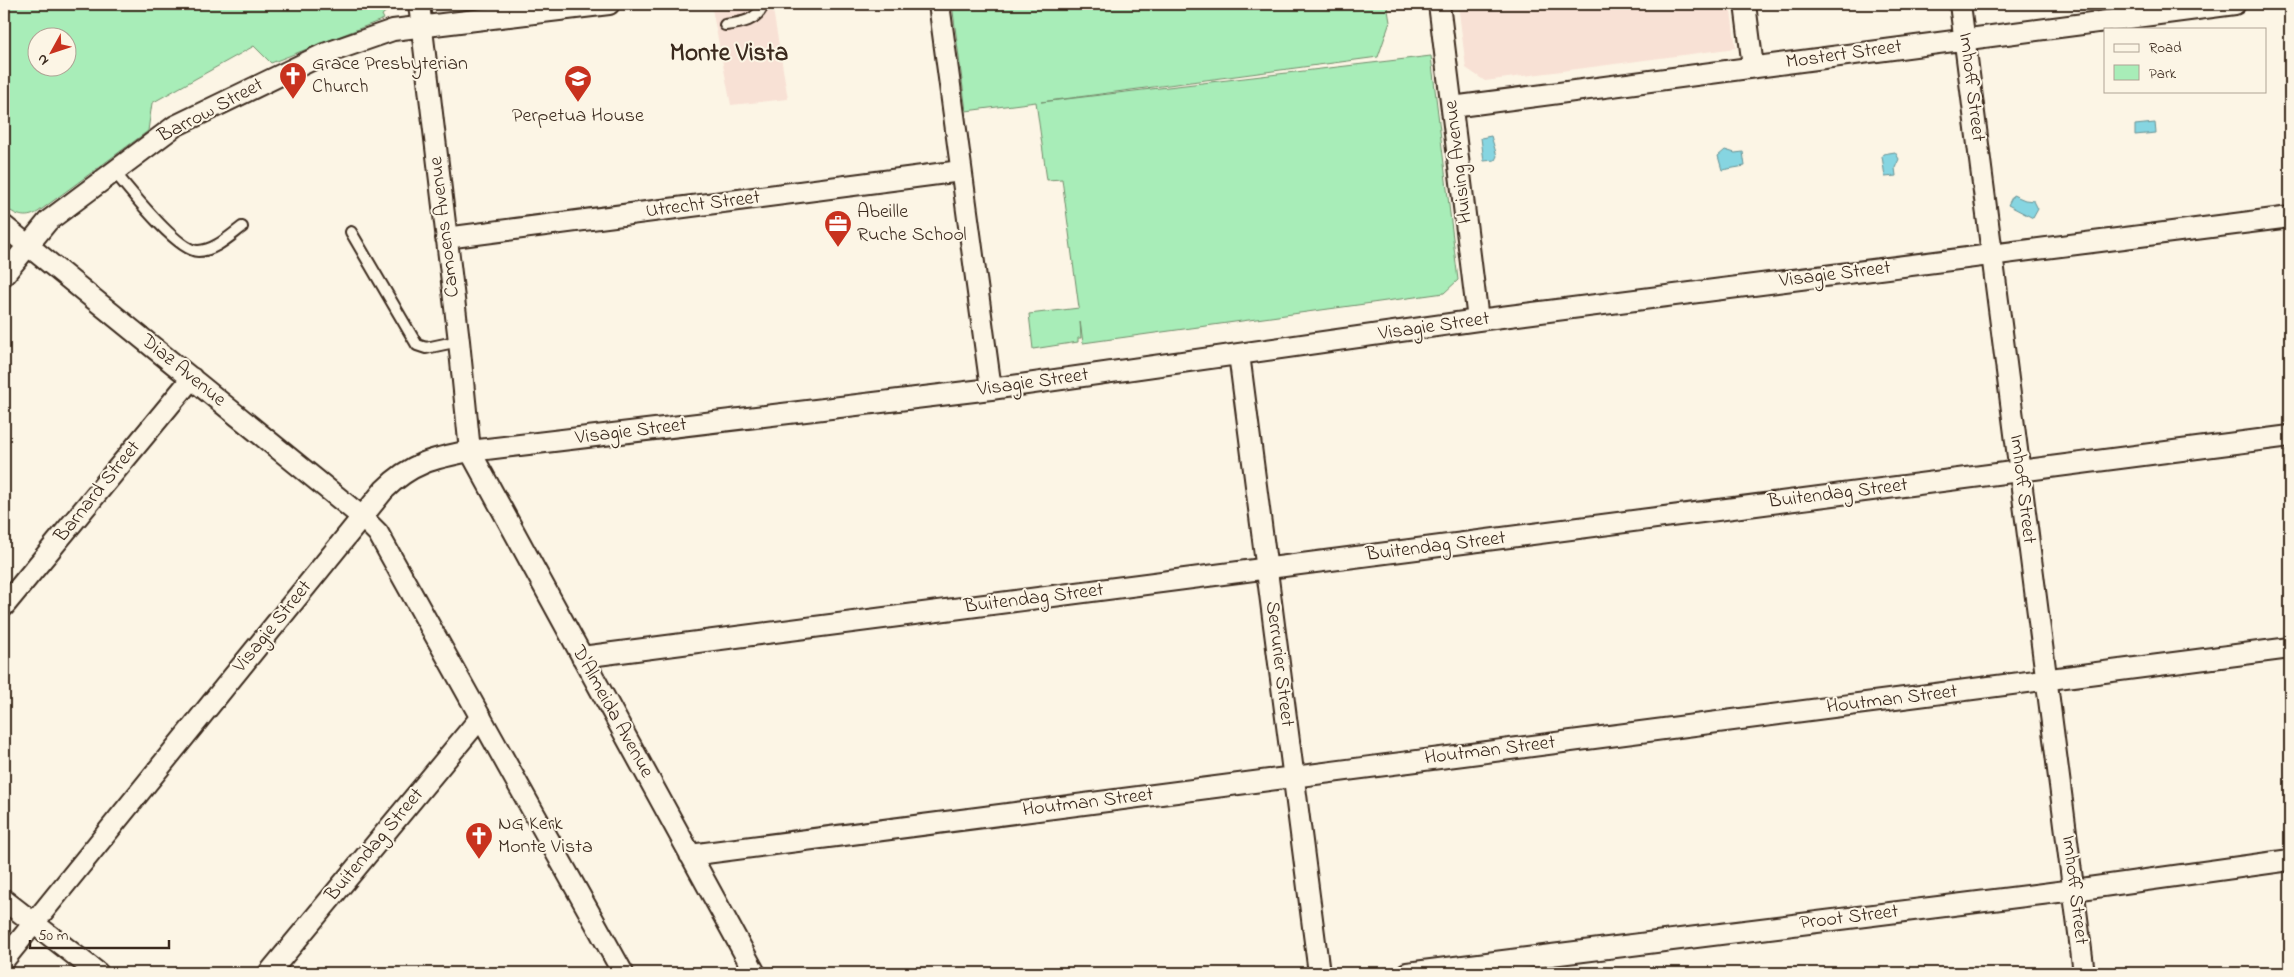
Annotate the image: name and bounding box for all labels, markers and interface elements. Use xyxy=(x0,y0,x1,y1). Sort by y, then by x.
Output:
north arrow xyxy=(28,28,78,78)
legend xyxy=(2104,28,2266,92)
street label: Imhoff Street xyxy=(1950,31,1992,144)
street label: Mostert Street xyxy=(1784,32,1904,77)
district label: Monte Vista xyxy=(670,36,788,72)
text: Road xyxy=(2149,37,2182,59)
text: N xyxy=(32,49,54,70)
place label: Grace Presbyterian Church xyxy=(312,50,468,102)
church icon: Grace Presbyterian Church xyxy=(278,61,308,100)
text: Park xyxy=(2149,63,2177,85)
school or university icon: Perpetua House xyxy=(563,64,593,103)
street label: Barrow Street xyxy=(152,71,269,151)
street label: Huising Avenue xyxy=(1437,99,1482,225)
place label: Perpetua House xyxy=(512,102,644,131)
street label: Camoens Avenue xyxy=(422,155,468,299)
street label: Utrecht Street xyxy=(644,184,762,226)
place label: Abeille Ruche School xyxy=(857,198,967,250)
office icon: Abeille Ruche School xyxy=(823,209,853,248)
street label: Visagie Street xyxy=(1777,254,1893,297)
street label: Visagie Street xyxy=(1376,305,1492,350)
street label: Diaz Avenue xyxy=(133,327,232,414)
street label: Visagie Street xyxy=(975,361,1091,406)
street label: Visagie Street xyxy=(573,411,689,454)
street label: Imhoff Street xyxy=(2001,433,2043,546)
street label: Barnard Street xyxy=(47,434,148,550)
street label: Buitendag Street xyxy=(1766,471,1910,518)
street label: Buitendag Street xyxy=(1364,524,1508,571)
street label: Visagie Street xyxy=(226,574,320,681)
street label: Buitendag Street xyxy=(962,576,1106,623)
street label: Serrurier Street xyxy=(1257,600,1301,729)
street label: D'Almeida Avenue xyxy=(563,640,660,784)
street label: Houtman Street xyxy=(1825,678,1959,722)
street label: Houtman Street xyxy=(1423,729,1557,773)
street label: Houtman Street xyxy=(1021,781,1155,825)
street label: Buitendag Street xyxy=(318,782,432,910)
place label: NG Kerk Monte Vista xyxy=(498,810,593,862)
church icon: NG Kerk Monte Vista xyxy=(464,821,494,860)
street label: Imhoff Street xyxy=(2053,834,2095,947)
street label: Proot Street xyxy=(1798,898,1900,938)
scale bar xyxy=(30,917,169,949)
text: 50 m xyxy=(38,925,69,947)

